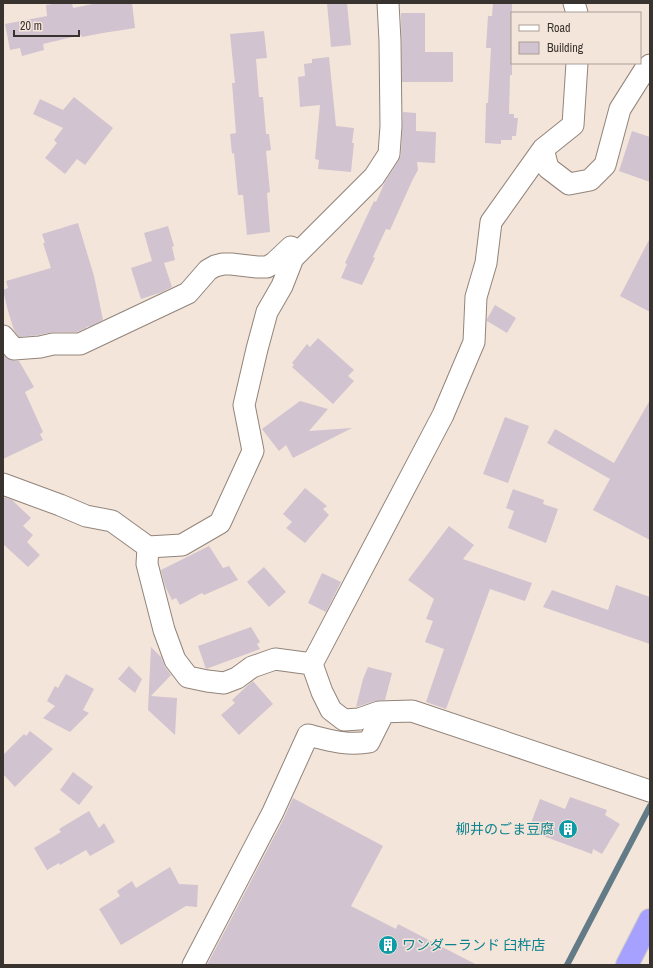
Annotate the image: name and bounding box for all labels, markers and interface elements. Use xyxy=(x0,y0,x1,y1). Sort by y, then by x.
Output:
scale bar xyxy=(14,12,79,38)
legend xyxy=(511,12,641,64)
text: 20 m xyxy=(20,18,42,34)
text: Road xyxy=(547,20,571,36)
text: Building xyxy=(547,40,584,56)
building icon: 柳井のごま豆腐 xyxy=(557,818,579,840)
place label: 柳井のごま豆腐 xyxy=(456,820,554,838)
building icon: ワンダーランド 臼杵店 xyxy=(377,934,399,956)
place label: ワンダーランド 臼杵店 xyxy=(402,936,545,954)

